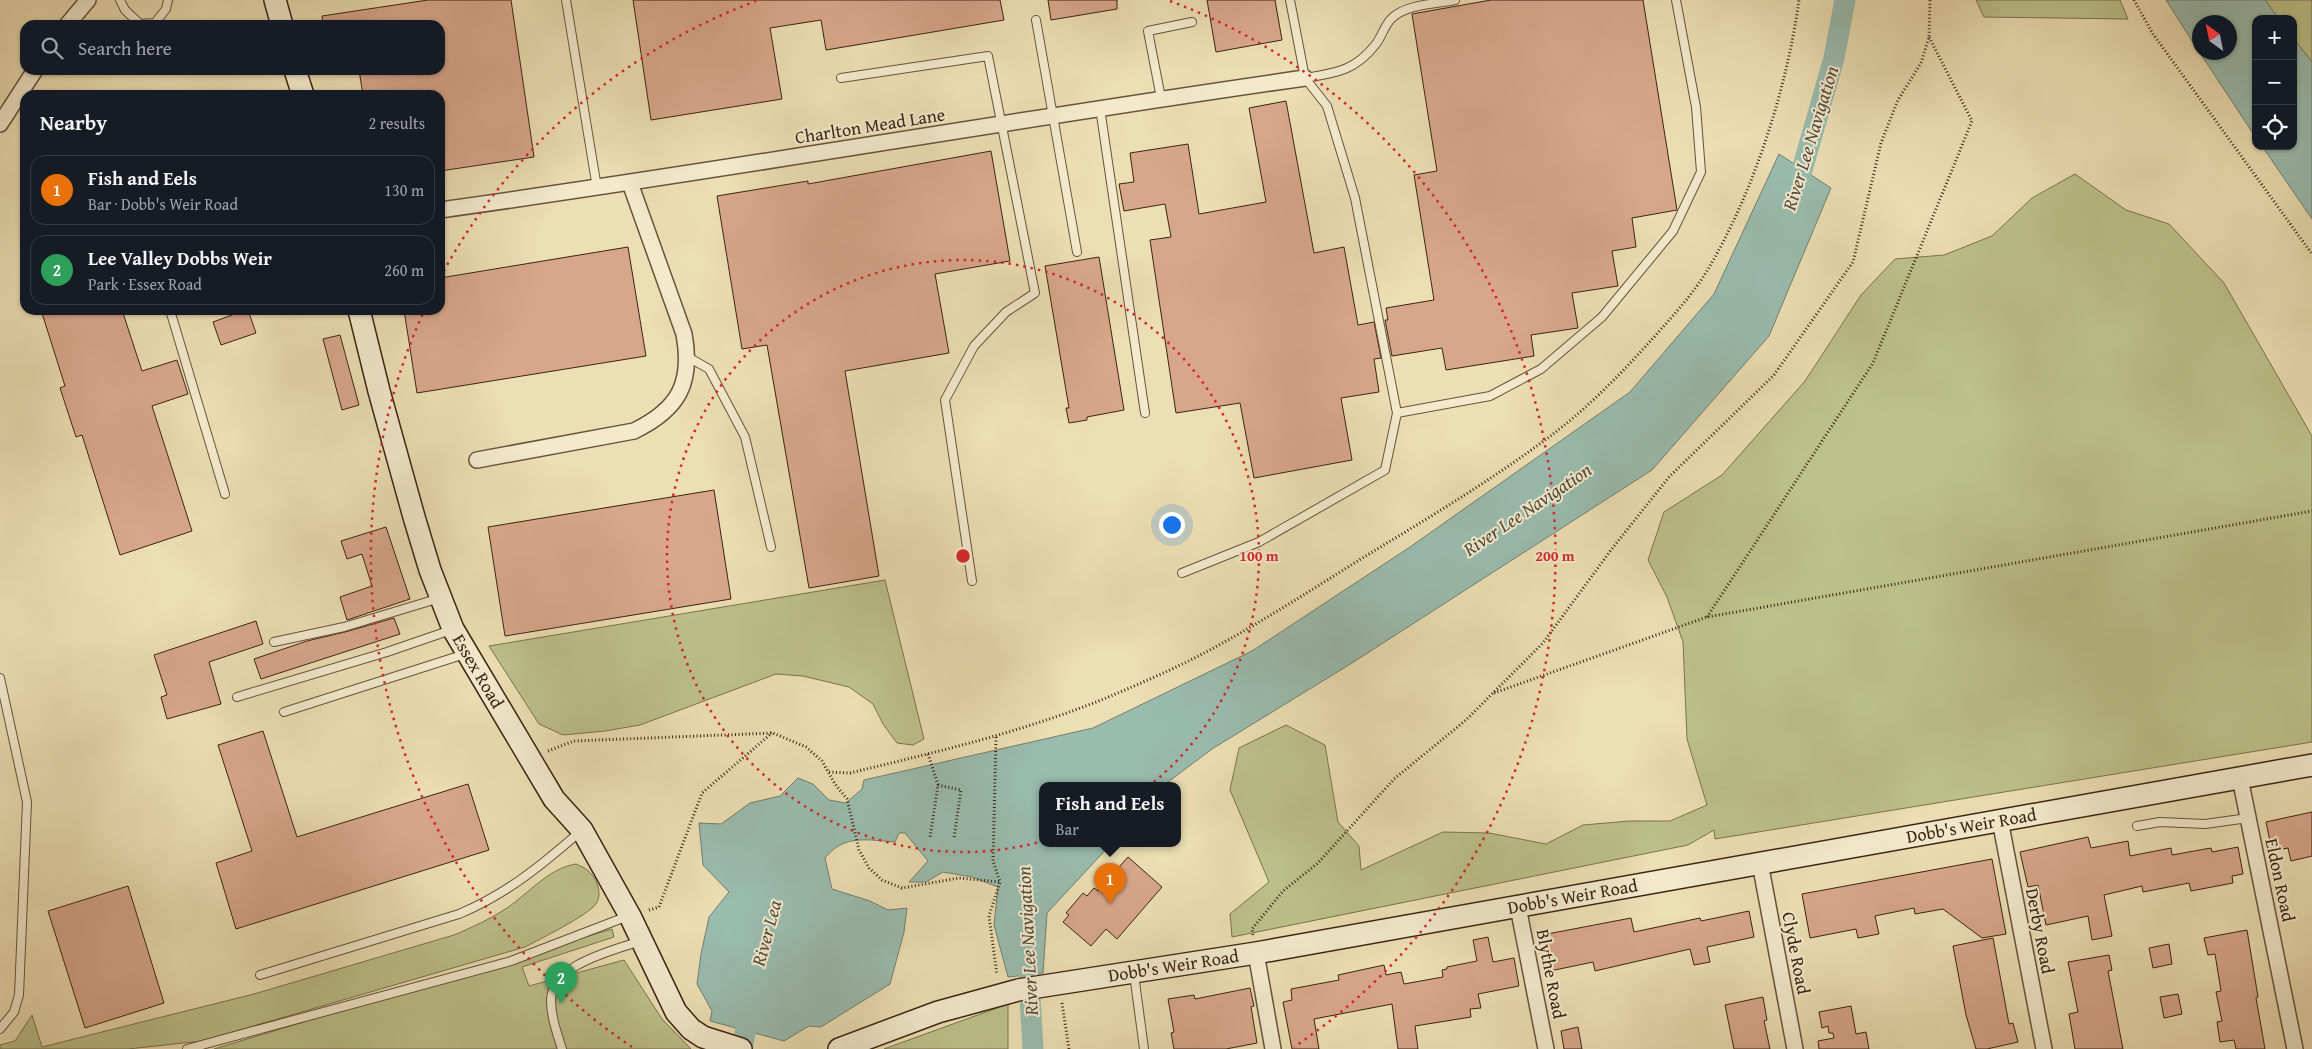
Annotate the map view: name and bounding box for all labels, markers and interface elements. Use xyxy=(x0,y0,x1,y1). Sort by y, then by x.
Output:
north arrow xyxy=(2192,15,2237,60)
map controls xyxy=(2252,15,2297,150)
button: + xyxy=(2252,15,2297,60)
search box xyxy=(20,20,445,75)
icon: search xyxy=(38,34,66,62)
text: Search here xyxy=(78,34,172,62)
button: − xyxy=(2252,60,2297,105)
water label: River Lee Navigation xyxy=(1774,62,1845,215)
street label: Charlton Mead Lane xyxy=(793,100,947,151)
button: locate xyxy=(2252,105,2297,150)
text: Nearby xyxy=(40,107,107,138)
text: 2 results xyxy=(368,111,425,135)
text: Fish and Eels xyxy=(88,164,197,192)
text: 1 xyxy=(53,178,61,202)
text: 130 m xyxy=(384,178,424,202)
text: Bar · Dobb's Weir Road xyxy=(88,192,238,216)
text: Lee Valley Dobbs Weir xyxy=(88,244,272,272)
text: 2 xyxy=(53,258,61,282)
text: 260 m xyxy=(384,258,424,282)
text: Park · Essex Road xyxy=(88,272,202,296)
water label: River Lee Navigation xyxy=(1456,455,1597,563)
your location xyxy=(1159,512,1185,538)
text: 100 m xyxy=(1239,545,1279,566)
text: 200 m xyxy=(1535,545,1575,566)
centre of rings xyxy=(954,547,972,565)
street label: Essex Road xyxy=(446,629,511,714)
popup xyxy=(1039,782,1181,847)
text: Fish and Eels xyxy=(1056,789,1164,817)
street label: Dobb's Weir Road xyxy=(1904,800,2039,850)
text: Bar xyxy=(1056,817,1079,841)
street label: Eldon Road xyxy=(2258,836,2303,925)
pin: 1 xyxy=(1094,863,1126,904)
water label: River Lee Navigation xyxy=(1009,865,1045,1017)
street label: Dobb's Weir Road xyxy=(1505,871,1640,921)
street label: Derby Road xyxy=(2019,886,2062,976)
water label: River Lea xyxy=(744,897,788,970)
street label: Clyde Road xyxy=(1775,909,1818,997)
street label: Blythe Road xyxy=(1530,927,1573,1021)
street label: Dobb's Weir Road xyxy=(1106,942,1241,989)
pin: 2 xyxy=(545,962,577,1003)

